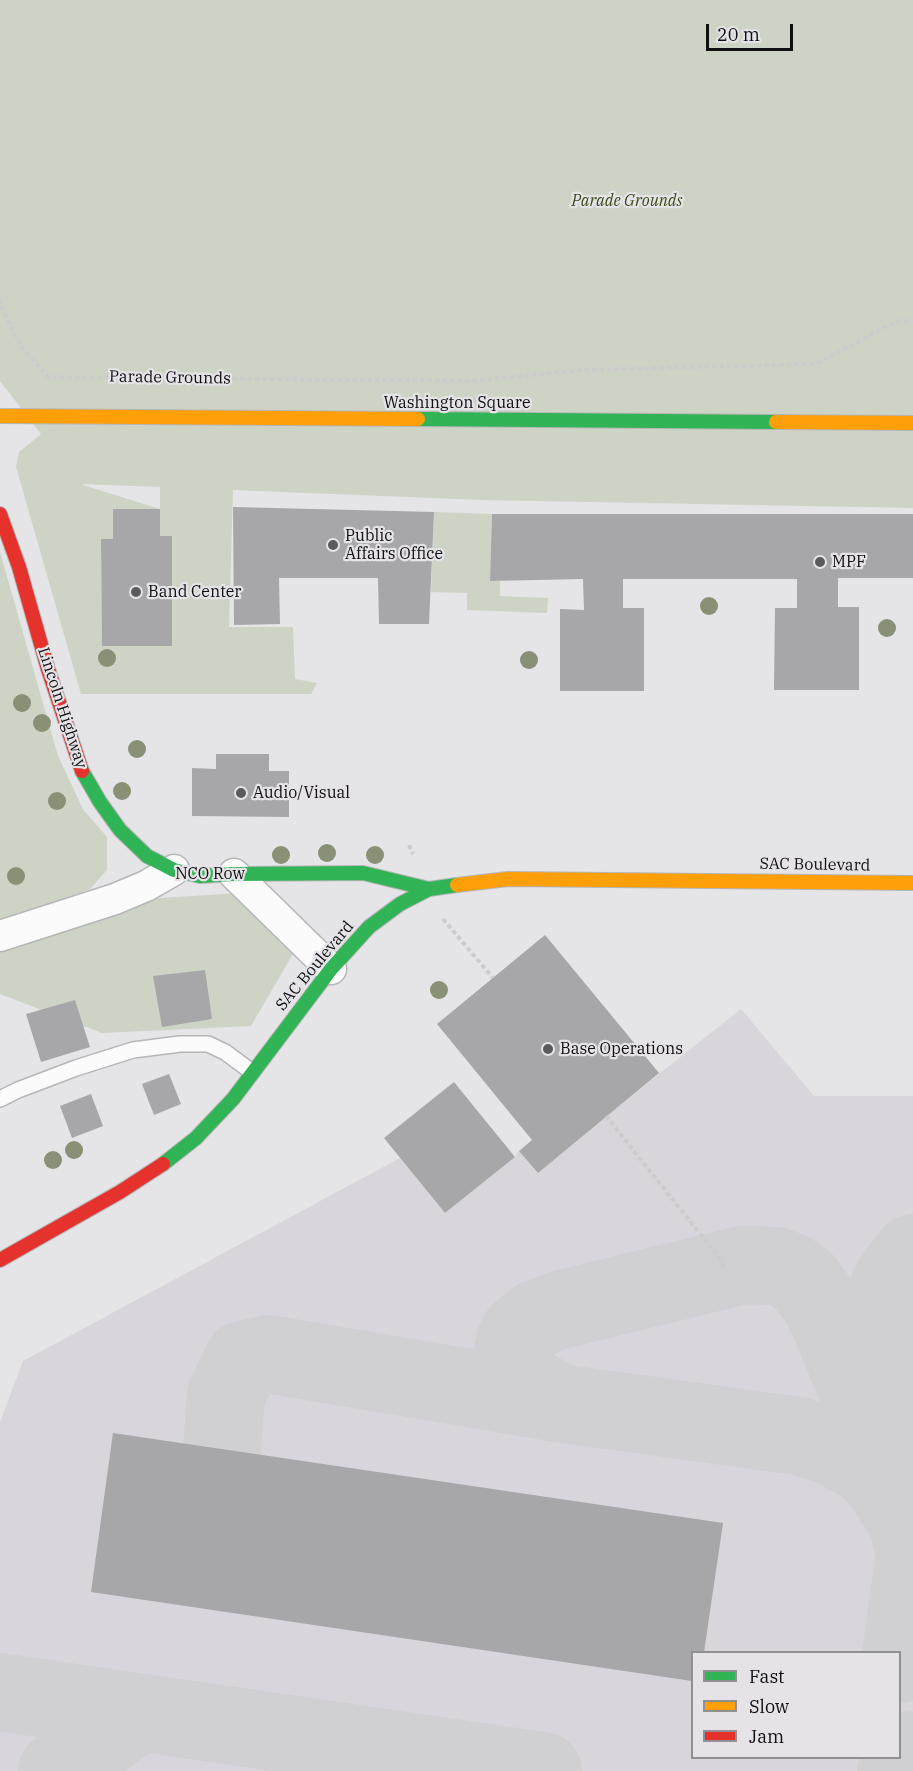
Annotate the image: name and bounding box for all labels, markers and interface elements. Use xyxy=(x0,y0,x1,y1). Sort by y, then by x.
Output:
scale bar xyxy=(709,12,796,50)
text: 20 m xyxy=(717,23,760,46)
park label: Parade Grounds xyxy=(572,191,682,211)
street label: Parade Grounds xyxy=(109,367,231,389)
street label: Washington Square xyxy=(384,393,530,413)
place label: Public Affairs Office xyxy=(345,526,443,564)
marker: Public Affairs Office xyxy=(326,538,340,552)
place label: MPF xyxy=(832,552,866,572)
marker: MPF xyxy=(813,555,827,569)
place label: Band Center xyxy=(148,582,241,602)
marker: Band Center xyxy=(129,585,143,599)
street label: Lincoln Highway xyxy=(33,645,91,771)
place label: Audio/Visual xyxy=(253,783,350,803)
marker: Audio/Visual xyxy=(234,786,248,800)
street label: SAC Boulevard xyxy=(759,854,871,876)
street label: NCO Row xyxy=(175,864,245,884)
street label: SAC Boulevard xyxy=(272,917,358,1015)
place label: Base Operations xyxy=(560,1039,683,1059)
marker: Base Operations xyxy=(541,1042,555,1056)
legend xyxy=(691,1651,901,1759)
text: Fast xyxy=(749,1665,784,1688)
text: Slow xyxy=(749,1695,789,1718)
text: Jam xyxy=(749,1725,784,1748)

